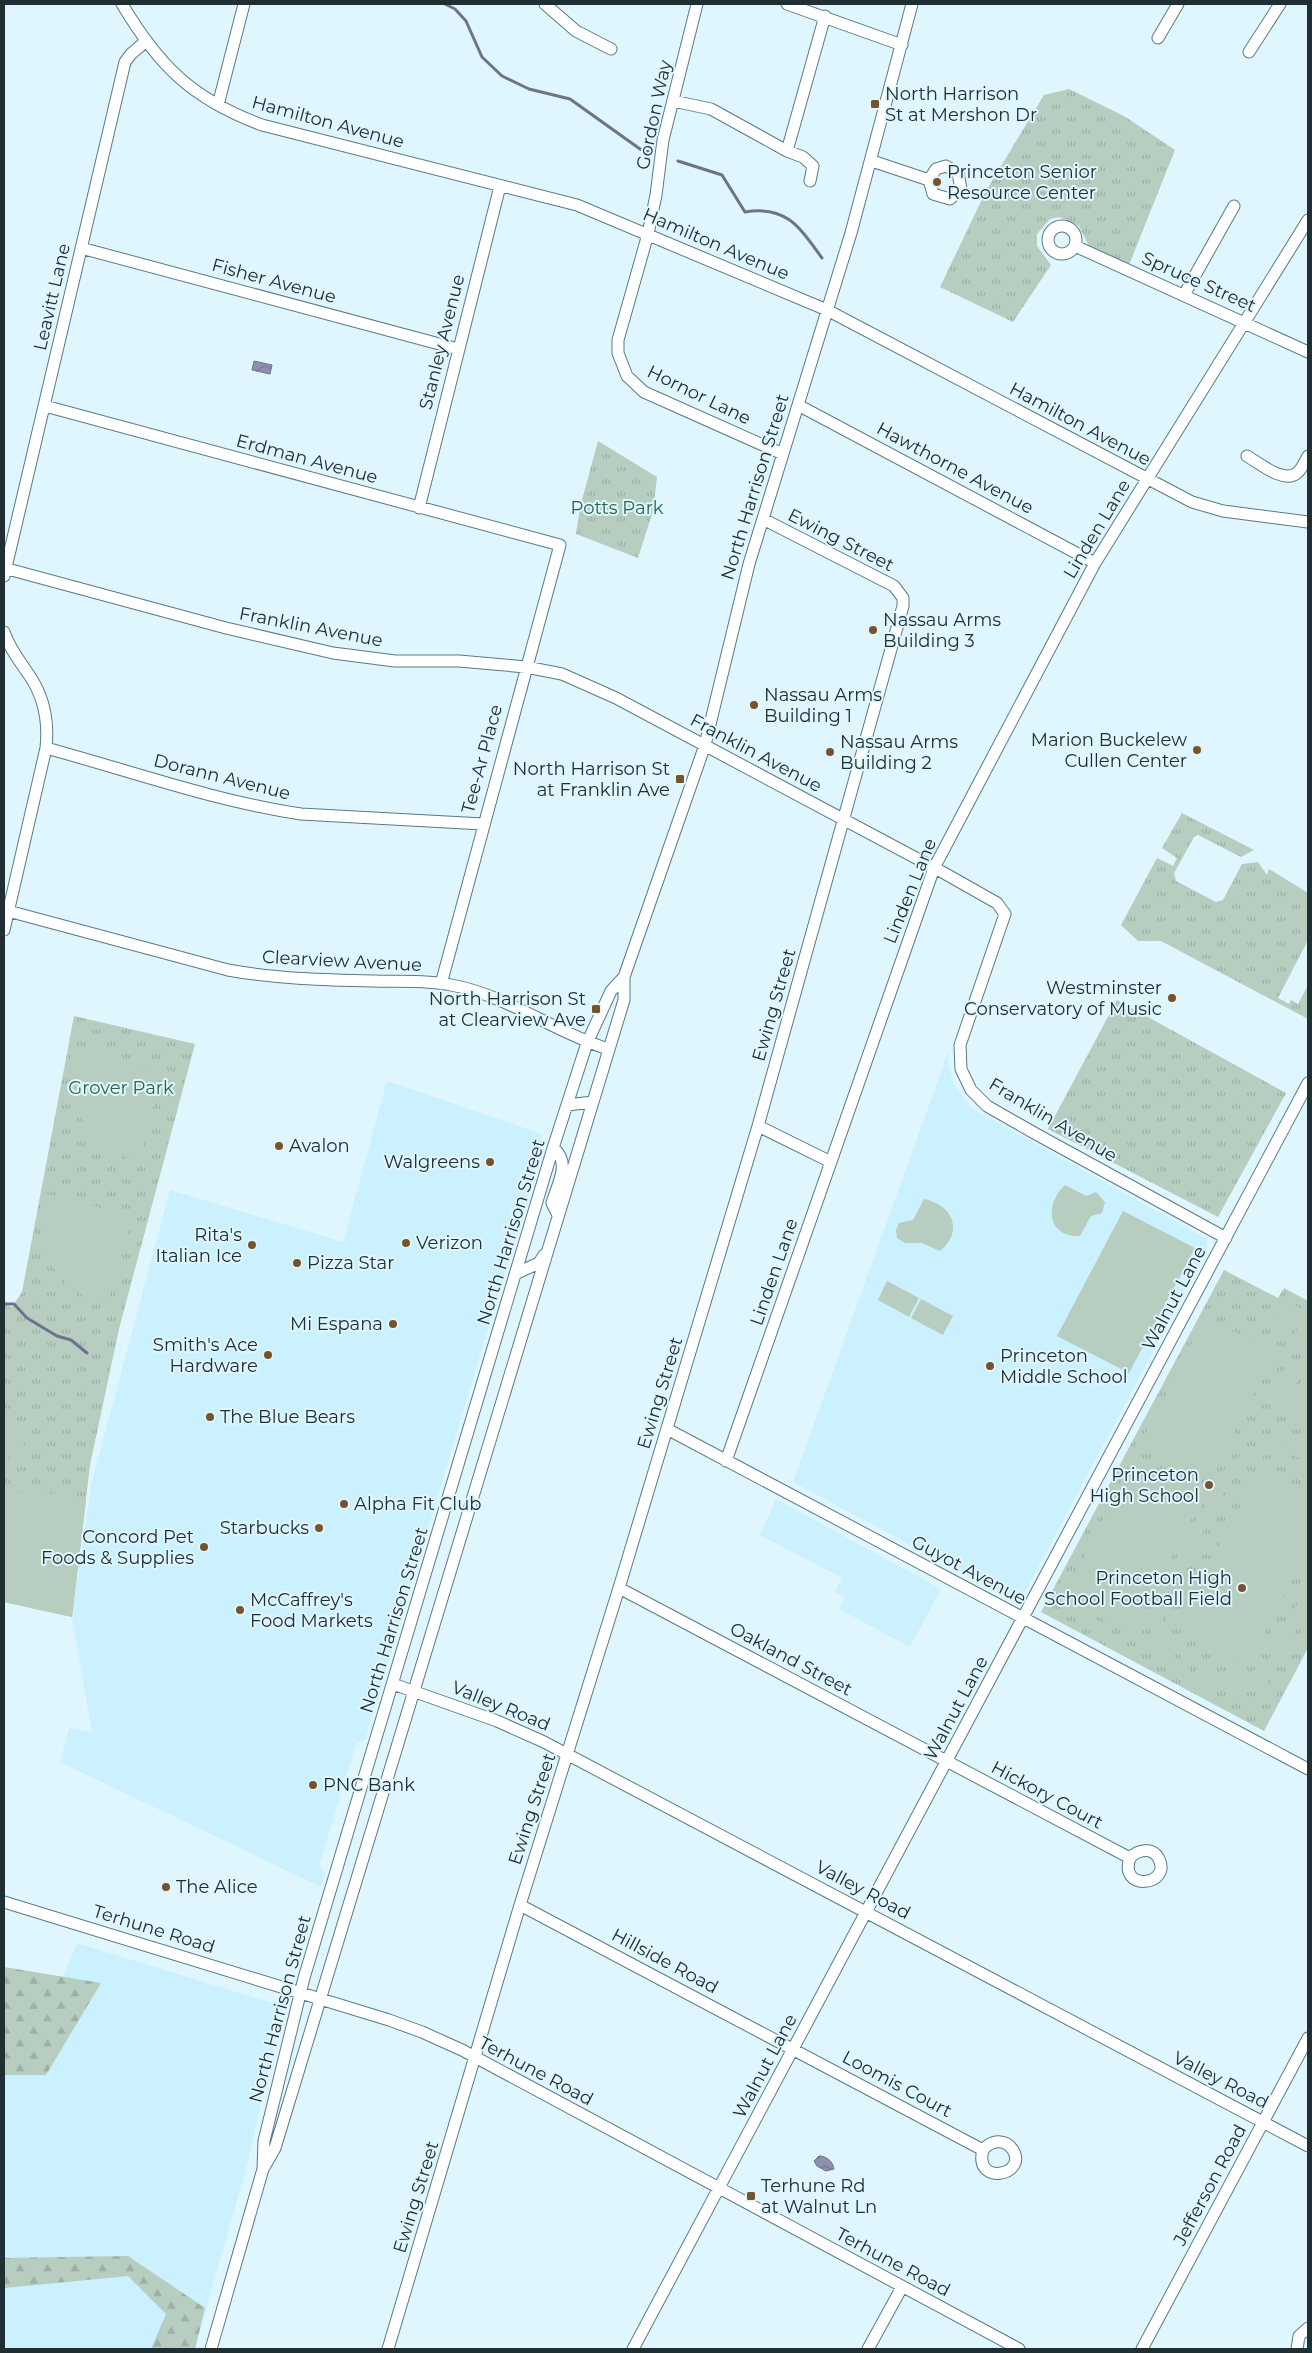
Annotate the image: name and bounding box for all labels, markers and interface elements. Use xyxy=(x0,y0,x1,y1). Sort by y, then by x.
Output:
street label: Gordon Way xyxy=(632,58,676,172)
place label: North Harrison St at Mershon Dr xyxy=(885,83,1037,126)
street label: Hamilton Avenue xyxy=(249,91,407,153)
marker: North Harrison St at Mershon Dr xyxy=(869,98,881,110)
place label: Princeton Senior Resource Center xyxy=(947,161,1097,204)
marker: Princeton Senior Resource Center xyxy=(931,176,943,188)
street label: Hamilton Avenue xyxy=(639,203,793,285)
street label: Leavitt Lane xyxy=(29,241,75,353)
street label: Spruce Street xyxy=(1139,247,1259,317)
street label: Fisher Avenue xyxy=(209,254,339,308)
street label: Stanley Avenue xyxy=(415,272,469,412)
street label: Hornor Lane xyxy=(644,360,755,430)
street label: Hamilton Avenue xyxy=(1006,377,1155,471)
street label: North Harrison Street xyxy=(716,391,794,583)
street label: Hawthorne Avenue xyxy=(873,417,1037,519)
street label: Erdman Avenue xyxy=(234,430,380,489)
street label: Linden Lane xyxy=(1059,475,1135,583)
park label: Potts Park xyxy=(571,497,664,519)
street label: Ewing Street xyxy=(784,504,898,576)
street label: Franklin Avenue xyxy=(237,602,385,652)
place label: Nassau Arms Building 3 xyxy=(883,609,1001,652)
marker: Nassau Arms Building 3 xyxy=(867,624,879,636)
place label: Nassau Arms Building 1 xyxy=(764,684,882,727)
marker: Nassau Arms Building 1 xyxy=(748,699,760,711)
street label: Tee-Ar Place xyxy=(457,702,507,816)
street label: Franklin Avenue xyxy=(686,709,826,797)
place label: Marion Buckelew Cullen Center xyxy=(1031,729,1187,772)
place label: Nassau Arms Building 2 xyxy=(840,731,958,774)
marker: Marion Buckelew Cullen Center xyxy=(1191,744,1203,756)
marker: Nassau Arms Building 2 xyxy=(824,746,836,758)
street label: Dorann Avenue xyxy=(151,749,293,805)
place label: North Harrison St at Franklin Ave xyxy=(513,758,670,801)
marker: North Harrison St at Franklin Ave xyxy=(674,773,686,785)
street label: Linden Lane xyxy=(879,835,941,947)
street label: Clearview Avenue xyxy=(261,946,423,976)
street label: Ewing Street xyxy=(747,946,801,1064)
place label: Westminster Conservatory of Music xyxy=(964,977,1162,1020)
place label: North Harrison St at Clearview Ave xyxy=(429,988,586,1031)
marker: Westminster Conservatory of Music xyxy=(1166,992,1178,1004)
marker: North Harrison St at Clearview Ave xyxy=(590,1003,602,1015)
street label: Franklin Avenue xyxy=(985,1073,1121,1167)
park label: Grover Park xyxy=(68,1077,174,1099)
place label: Avalon xyxy=(289,1135,350,1157)
street label: North Harrison Street xyxy=(472,1136,550,1328)
marker: Avalon xyxy=(273,1140,285,1152)
place label: Walgreens xyxy=(384,1151,480,1173)
marker: Walgreens xyxy=(484,1156,496,1168)
street label: Linden Lane xyxy=(745,1215,803,1328)
place label: Rita's Italian Ice xyxy=(156,1224,242,1267)
place label: Verizon xyxy=(416,1232,483,1254)
marker: Verizon xyxy=(400,1237,412,1249)
marker: Rita's Italian Ice xyxy=(246,1239,258,1251)
street label: Walnut Lane xyxy=(1137,1242,1211,1354)
place label: Pizza Star xyxy=(307,1252,394,1274)
marker: Pizza Star xyxy=(291,1257,303,1269)
place label: Mi Espana xyxy=(290,1313,383,1335)
marker: Mi Espana xyxy=(387,1318,399,1330)
place label: Smith's Ace Hardware xyxy=(153,1334,258,1377)
street label: Ewing Street xyxy=(633,1334,687,1452)
place label: Princeton Middle School xyxy=(1000,1345,1128,1388)
marker: Smith's Ace Hardware xyxy=(262,1349,274,1361)
marker: Princeton Middle School xyxy=(984,1360,996,1372)
place label: The Blue Bears xyxy=(220,1406,355,1428)
marker: The Blue Bears xyxy=(204,1411,216,1423)
place label: Princeton High School xyxy=(1090,1464,1199,1507)
marker: Princeton High School xyxy=(1203,1479,1215,1491)
place label: Alpha Fit Club xyxy=(354,1493,481,1515)
marker: Alpha Fit Club xyxy=(338,1498,350,1510)
place label: Starbucks xyxy=(220,1517,309,1539)
marker: Starbucks xyxy=(313,1522,325,1534)
street label: North Harrison Street xyxy=(355,1524,433,1716)
place label: Concord Pet Foods & Supplies xyxy=(41,1526,194,1569)
street label: Guyot Avenue xyxy=(908,1531,1030,1609)
marker: Concord Pet Foods & Supplies xyxy=(198,1541,210,1553)
place label: Princeton High School Football Field xyxy=(1044,1567,1232,1610)
marker: Princeton High School Football Field xyxy=(1236,1582,1248,1594)
place label: McCaffrey's Food Markets xyxy=(250,1589,373,1632)
marker: McCaffrey's Food Markets xyxy=(234,1604,246,1616)
street label: Oakland Street xyxy=(726,1617,856,1701)
street label: Walnut Lane xyxy=(919,1652,993,1764)
street label: Valley Road xyxy=(449,1676,553,1736)
street label: Ewing Street xyxy=(504,1750,560,1868)
street label: Hickory Court xyxy=(987,1756,1107,1834)
place label: PNC Bank xyxy=(323,1774,415,1796)
marker: PNC Bank xyxy=(307,1779,319,1791)
street label: Valley Road xyxy=(812,1856,914,1924)
place label: The Alice xyxy=(176,1876,258,1898)
marker: The Alice xyxy=(160,1881,172,1893)
street label: Terhune Road xyxy=(90,1900,218,1958)
street label: North Harrison Street xyxy=(244,1913,316,2105)
street label: Hillside Road xyxy=(608,1924,722,1998)
street label: Walnut Lane xyxy=(728,2010,802,2122)
street label: Terhune Road xyxy=(475,2032,597,2110)
street label: Loomis Court xyxy=(838,2046,956,2122)
street label: Valley Road xyxy=(1170,2047,1272,2113)
street label: Jefferson Road xyxy=(1168,2121,1251,2250)
street label: Ewing Street xyxy=(389,2138,443,2256)
place label: Terhune Rd at Walnut Ln xyxy=(761,2175,877,2218)
marker: Terhune Rd at Walnut Ln xyxy=(745,2190,757,2202)
street label: Terhune Road xyxy=(832,2223,954,2301)

